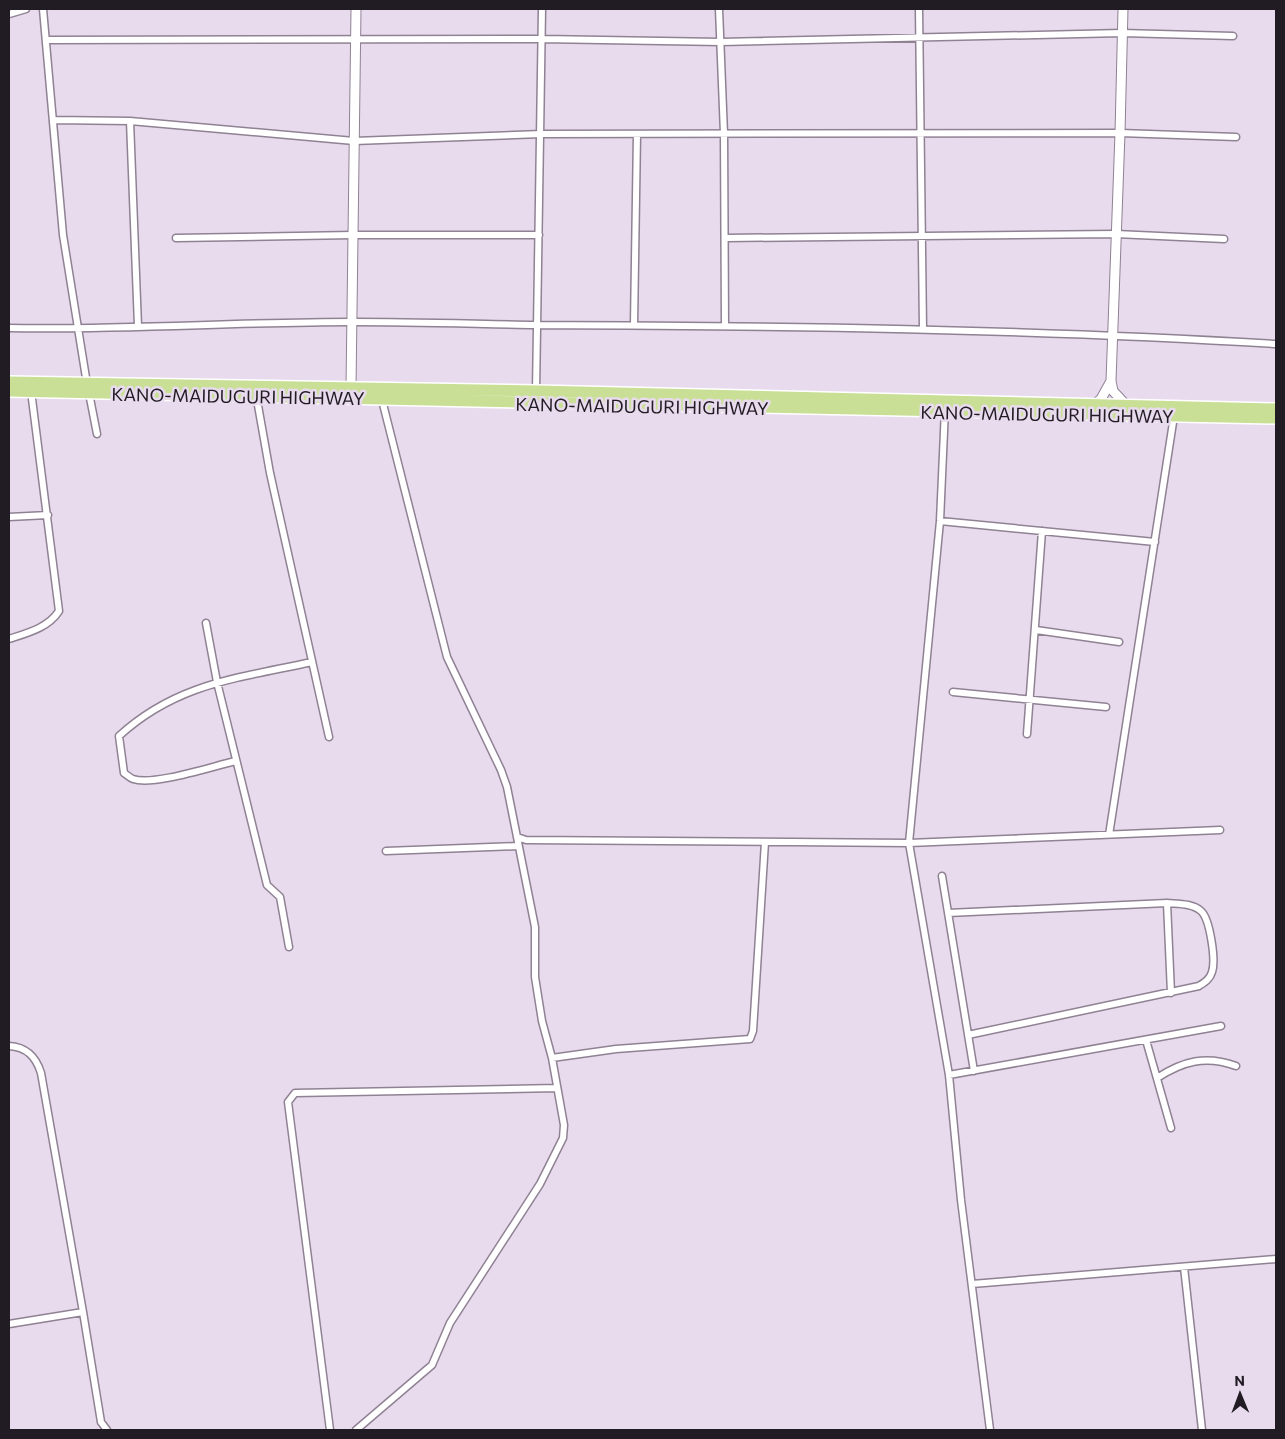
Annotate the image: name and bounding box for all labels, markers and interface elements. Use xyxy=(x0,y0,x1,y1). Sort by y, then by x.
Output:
street label: KANO-MAIDUGURI HIGHWAY xyxy=(111,383,365,409)
street label: KANO-MAIDUGURI HIGHWAY xyxy=(515,393,769,419)
street label: KANO-MAIDUGURI HIGHWAY xyxy=(920,401,1174,427)
north arrow xyxy=(1215,1369,1265,1419)
text: N xyxy=(1234,1372,1245,1389)

